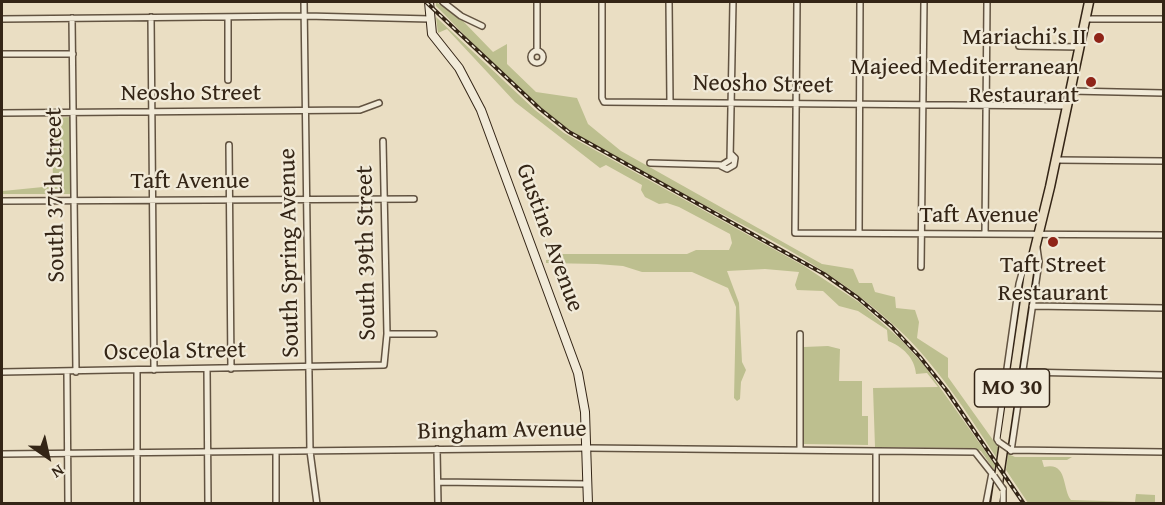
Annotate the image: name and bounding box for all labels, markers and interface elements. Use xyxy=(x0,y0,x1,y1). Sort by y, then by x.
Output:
place label: Mariachi’s II xyxy=(962,24,1087,52)
marker: Mariachi’s II xyxy=(1092,31,1106,45)
place label: Majeed Mediterranean Restaurant xyxy=(850,54,1079,110)
street label: Neosho Street xyxy=(693,69,833,101)
marker: Majeed Mediterranean Restaurant xyxy=(1084,75,1098,89)
street label: Neosho Street xyxy=(121,80,261,108)
street label: South 37th Street xyxy=(40,107,72,283)
street label: South Spring Avenue xyxy=(274,148,306,358)
street label: Gustine Avenue xyxy=(509,160,589,316)
street label: South 39th Street xyxy=(351,165,383,341)
street label: Taft Avenue xyxy=(130,168,250,196)
street label: Taft Avenue xyxy=(919,202,1039,230)
marker: Taft Street Restaurant xyxy=(1046,235,1060,249)
place label: Taft Street Restaurant xyxy=(998,252,1108,308)
street label: Osceola Street xyxy=(104,336,246,368)
road number: MO 30 xyxy=(974,369,1050,407)
street label: Bingham Avenue xyxy=(417,415,587,447)
north arrow xyxy=(18,427,78,487)
text: N xyxy=(47,459,69,485)

